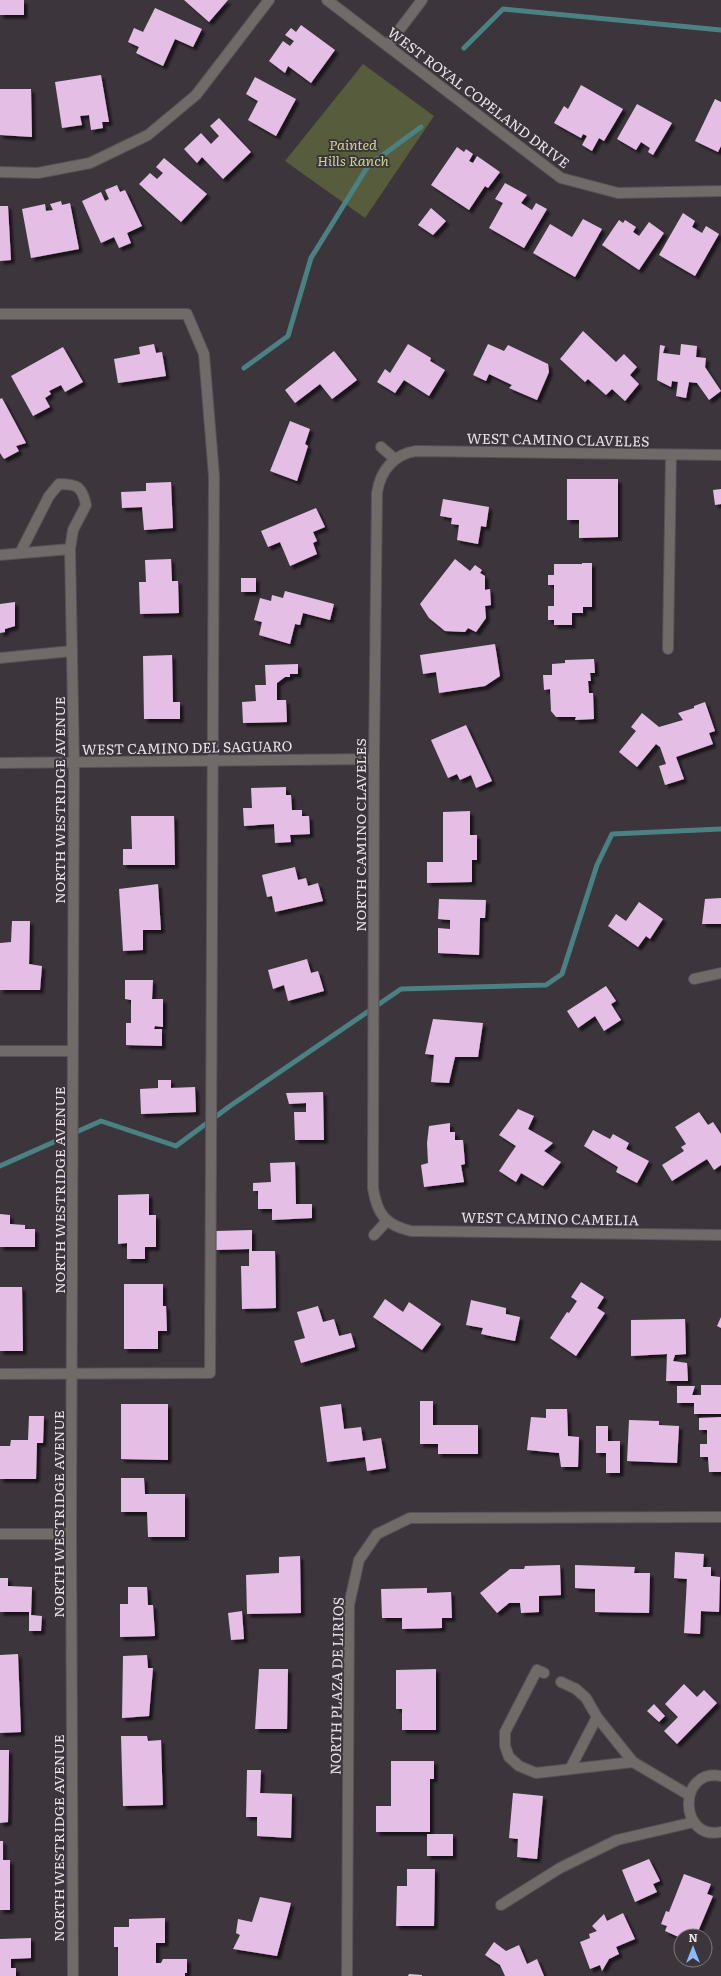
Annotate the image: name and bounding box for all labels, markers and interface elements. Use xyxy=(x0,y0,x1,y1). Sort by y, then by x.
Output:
street label: WEST ROYAL COPELAND DRIVE xyxy=(384,22,574,172)
park label: Painted Hills Ranch xyxy=(317,134,390,170)
street label: WEST CAMINO CLAVELES xyxy=(466,427,650,451)
street label: NORTH WESTRIDGE AVENUE xyxy=(49,696,69,904)
street label: WEST CAMINO DEL SAGUARO xyxy=(81,735,293,759)
street label: NORTH CAMINO CLAVELES xyxy=(350,738,370,932)
street label: NORTH WESTRIDGE AVENUE xyxy=(49,1086,69,1294)
street label: WEST CAMINO CAMELIA xyxy=(461,1206,640,1230)
street label: NORTH WESTRIDGE AVENUE xyxy=(48,1410,68,1618)
street label: NORTH PLAZA DE LIRIOS xyxy=(324,1597,348,1775)
street label: NORTH WESTRIDGE AVENUE xyxy=(48,1734,68,1942)
north arrow xyxy=(673,1928,713,1968)
text: N xyxy=(688,1929,698,1945)

